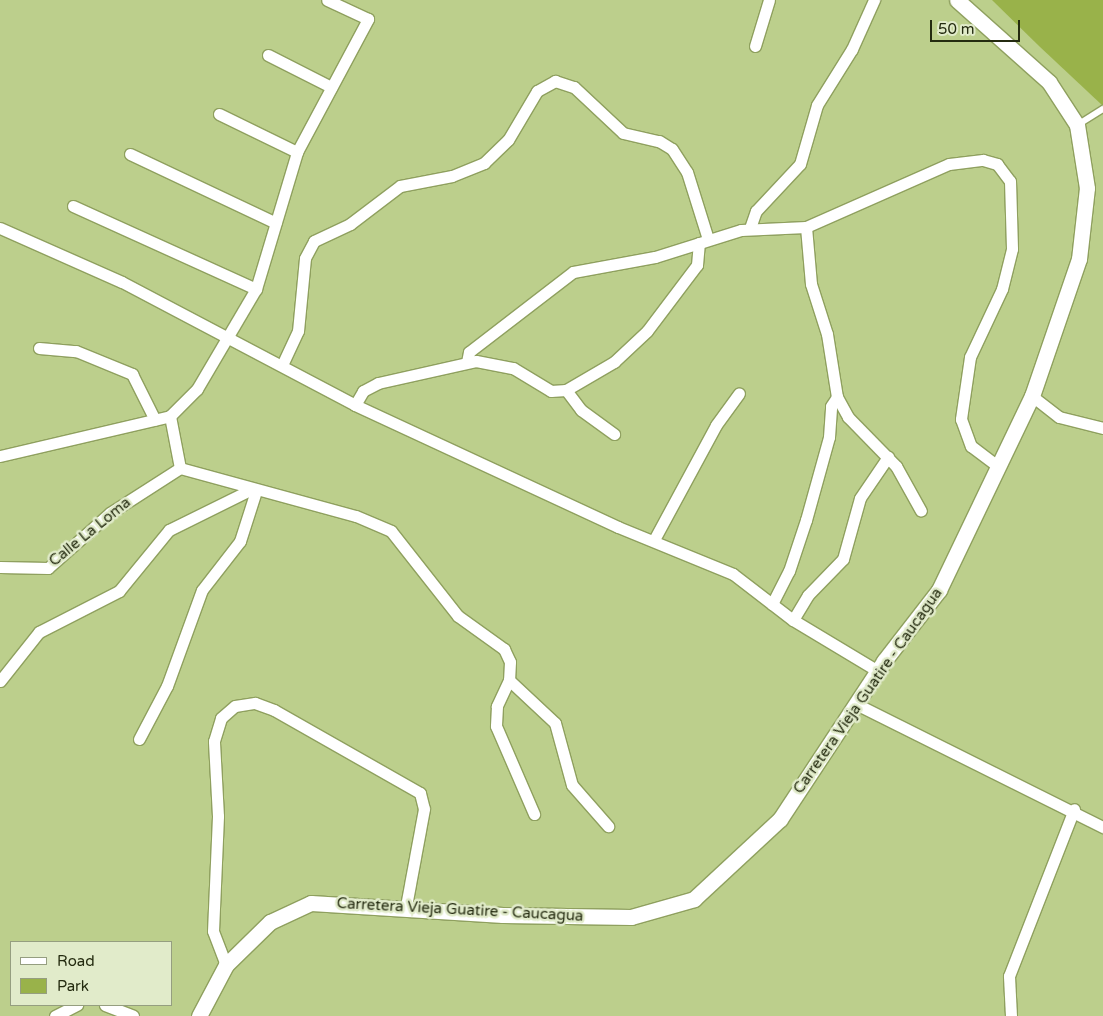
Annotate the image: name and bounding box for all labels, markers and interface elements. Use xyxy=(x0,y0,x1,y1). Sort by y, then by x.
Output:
scale bar xyxy=(933,10,1023,42)
text: 50 m xyxy=(938,20,975,38)
street label: Calle La Loma xyxy=(46,494,134,570)
street label: Carretera Vieja Guatire - Caucagua xyxy=(790,585,946,797)
street label: Carretera Vieja Guatire - Caucagua xyxy=(336,895,584,925)
legend xyxy=(10,941,172,1006)
text: Road xyxy=(57,952,95,970)
text: Park xyxy=(57,977,89,995)

